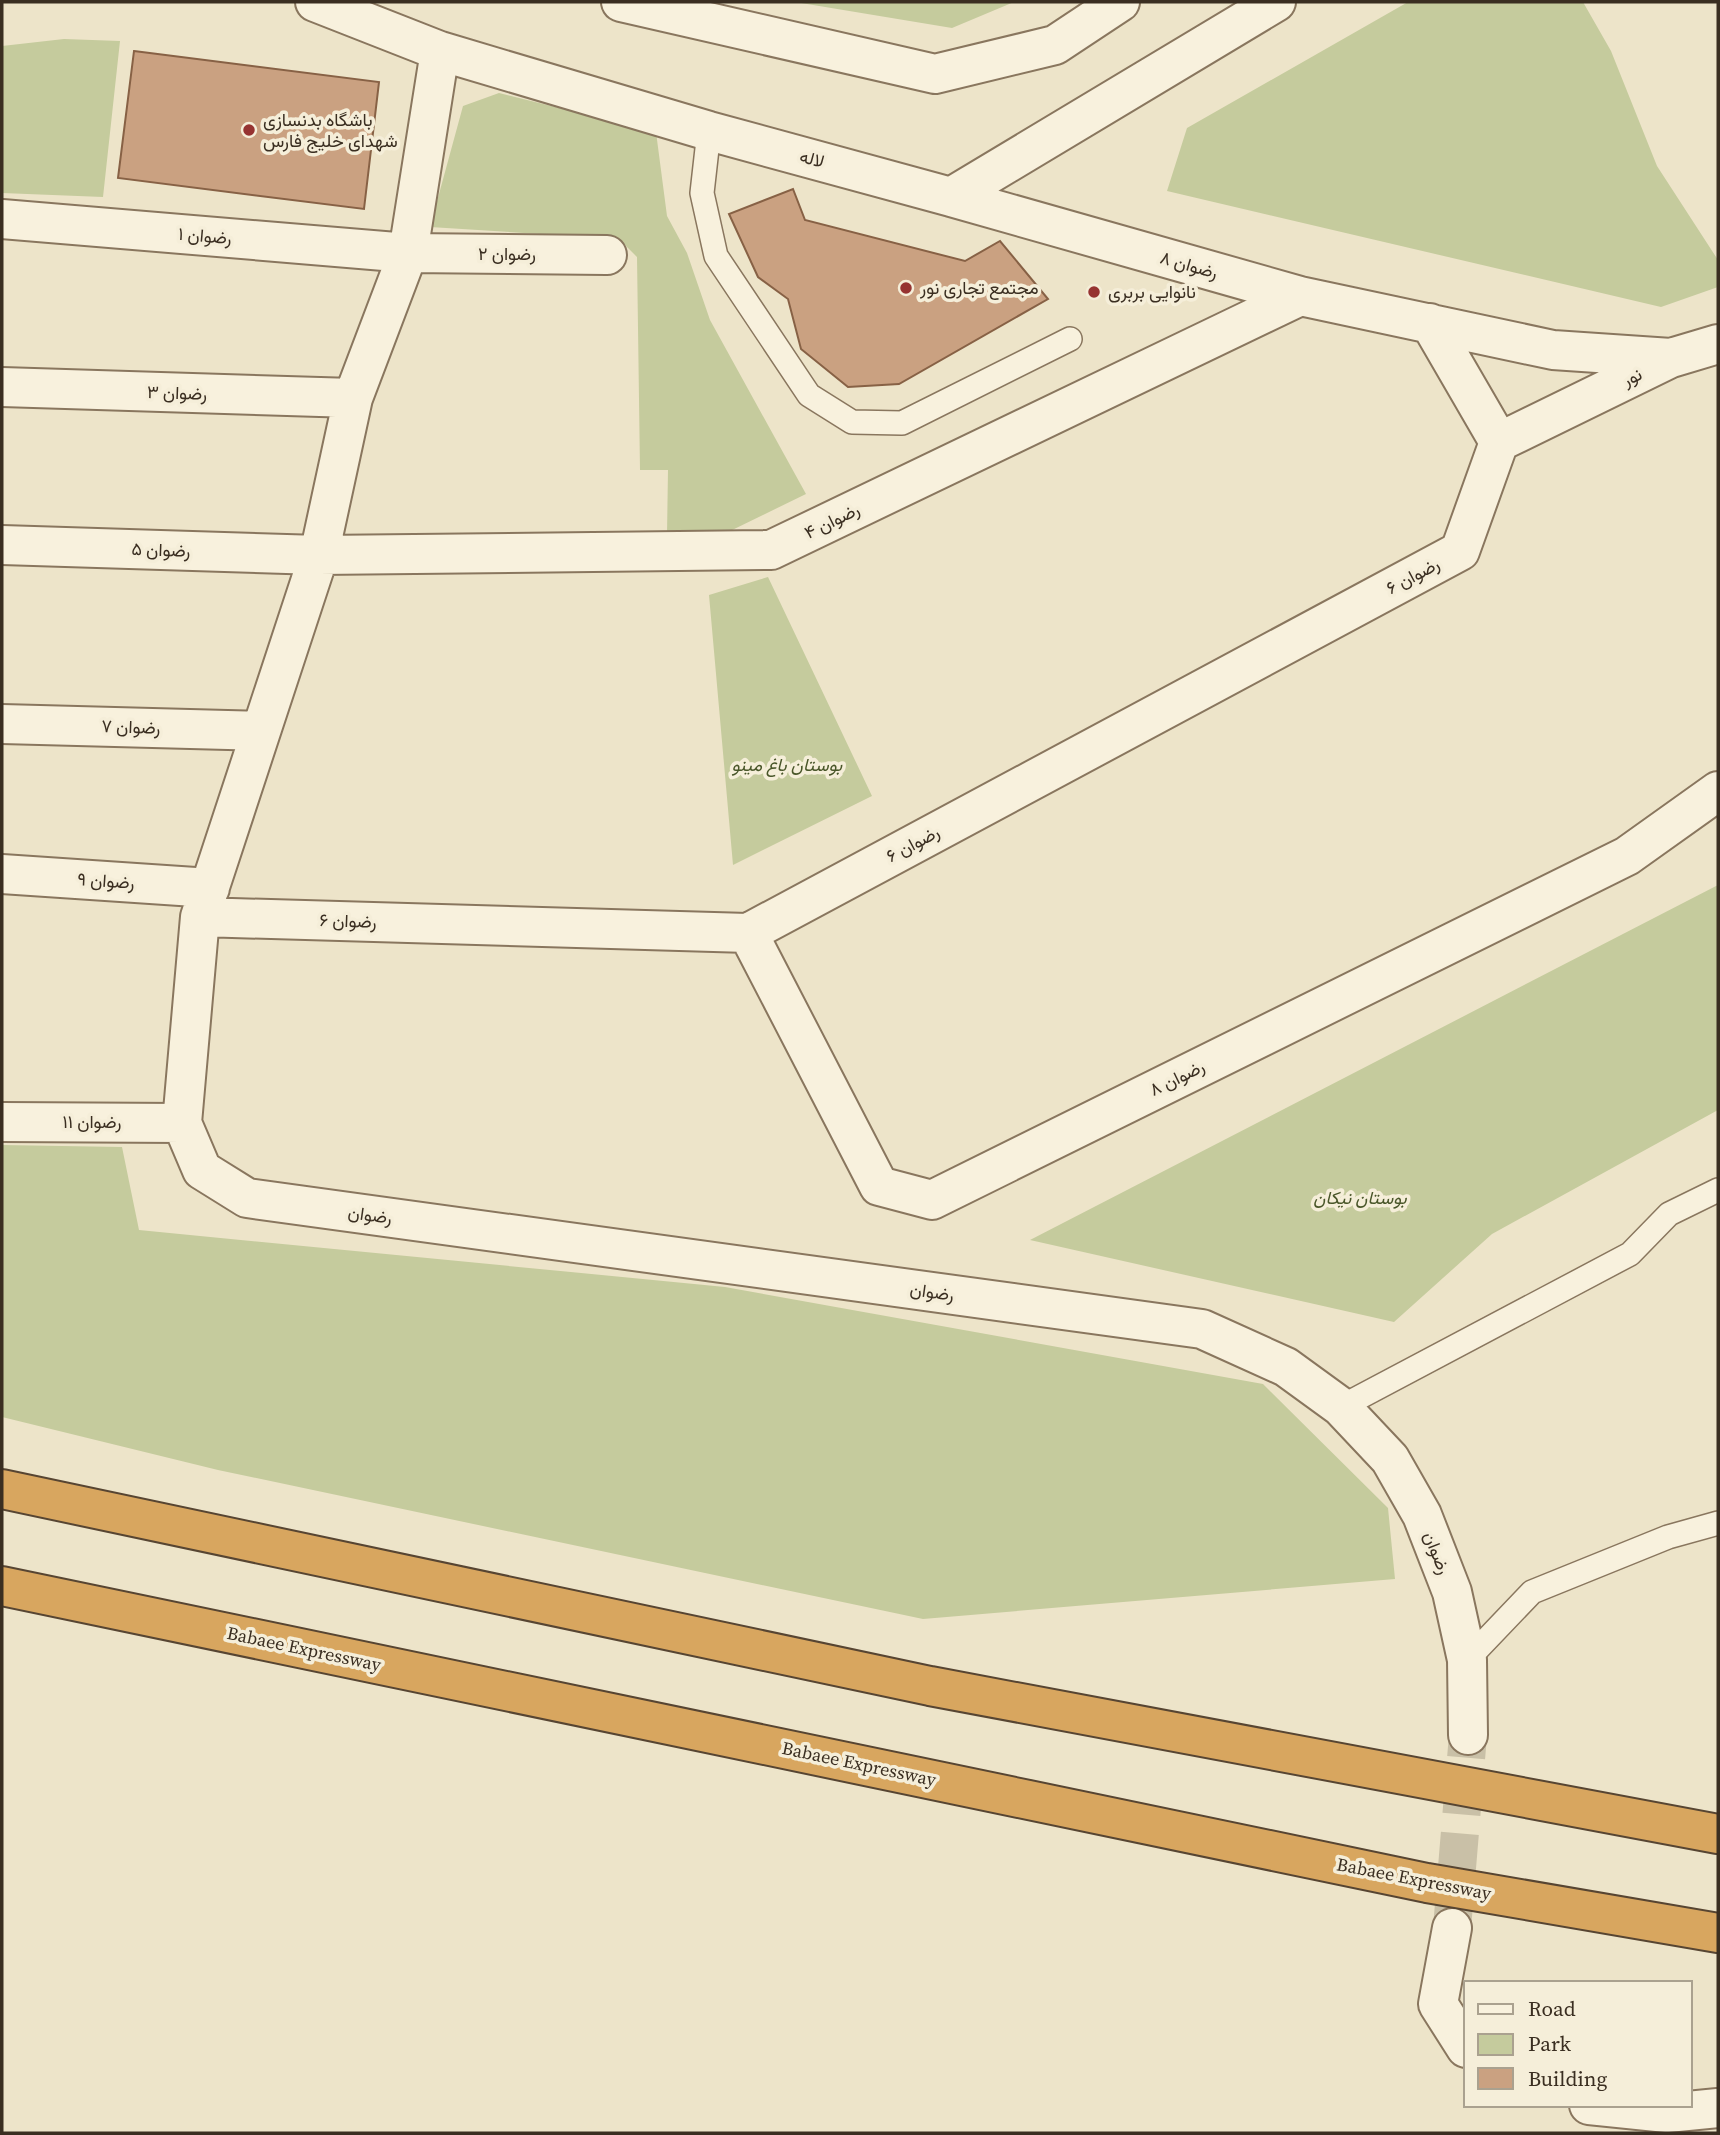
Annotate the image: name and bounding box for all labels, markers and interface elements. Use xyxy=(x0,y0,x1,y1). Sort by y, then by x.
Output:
place label: باشگاه بدنسازی شهدای خلیج فارس xyxy=(263,107,398,153)
marker: باشگاه بدنسازی شهدای خلیج فارس xyxy=(241,122,257,138)
street label: لاله xyxy=(797,143,827,174)
street label: رضوان ۱ xyxy=(177,221,233,250)
street label: رضوان ۲ xyxy=(478,241,536,266)
street label: رضوان ۸ xyxy=(1157,244,1221,285)
place label: مجتمع تجاری نور xyxy=(919,275,1039,300)
place label: نانوایی بربری xyxy=(1108,279,1196,304)
marker: مجتمع تجاری نور xyxy=(898,280,914,296)
marker: نانوایی بربری xyxy=(1086,284,1102,300)
street label: نور xyxy=(1617,361,1646,392)
street label: رضوان ۳ xyxy=(146,379,208,406)
street label: رضوان ۴ xyxy=(800,496,864,545)
street label: رضوان ۵ xyxy=(131,536,191,563)
street label: رضوان ۶ xyxy=(1382,551,1444,600)
street label: رضوان ۷ xyxy=(101,713,161,740)
park label: بوستان باغ مینو xyxy=(732,752,843,778)
street label: رضوان ۶ xyxy=(882,819,944,868)
street label: رضوان ۹ xyxy=(77,866,135,895)
street label: رضوان ۶ xyxy=(319,907,377,934)
street label: رضوان ۸ xyxy=(1145,1053,1209,1102)
street label: رضوان ۱۱ xyxy=(63,1109,121,1134)
park label: بوستان نیکان xyxy=(1313,1185,1407,1210)
street label: رضوان xyxy=(346,1199,394,1230)
street label: رضوان xyxy=(908,1276,956,1307)
street label: رضوان xyxy=(1418,1528,1457,1578)
street label: Babaee Expressway xyxy=(225,1620,384,1677)
street label: Babaee Expressway xyxy=(780,1735,939,1792)
street label: Babaee Expressway xyxy=(1335,1851,1494,1906)
legend xyxy=(1464,1981,1692,2107)
text: Road xyxy=(1528,1994,1576,2023)
text: Park xyxy=(1528,2029,1572,2058)
text: Building xyxy=(1528,2064,1607,2093)

